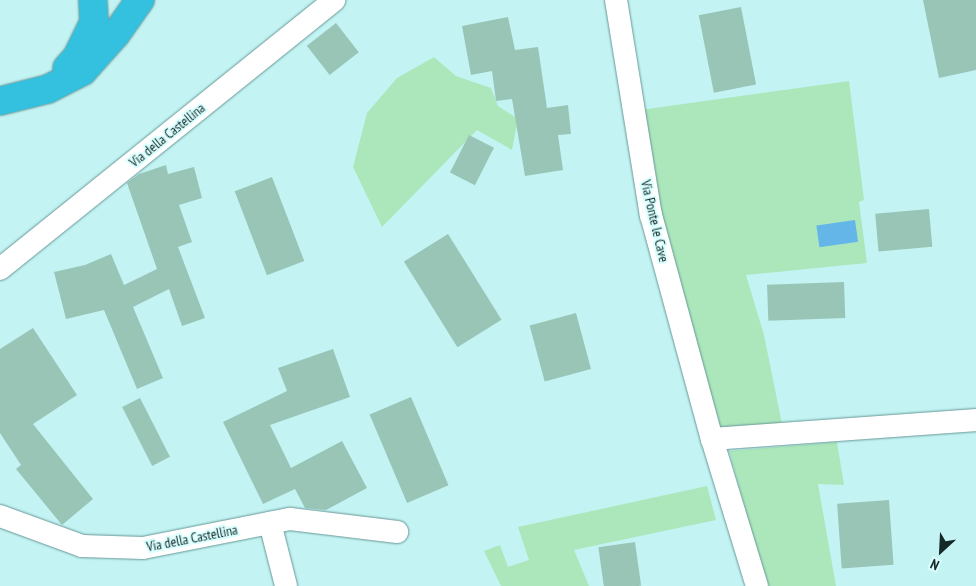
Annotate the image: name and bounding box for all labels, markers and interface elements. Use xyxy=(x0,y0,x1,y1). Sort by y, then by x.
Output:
street label: Via della Castellina xyxy=(126,99,208,171)
street label: Via Ponte le Cave xyxy=(637,178,673,264)
street label: Via della Castellina xyxy=(145,521,239,555)
north arrow xyxy=(916,526,966,576)
text: N xyxy=(927,555,942,574)

